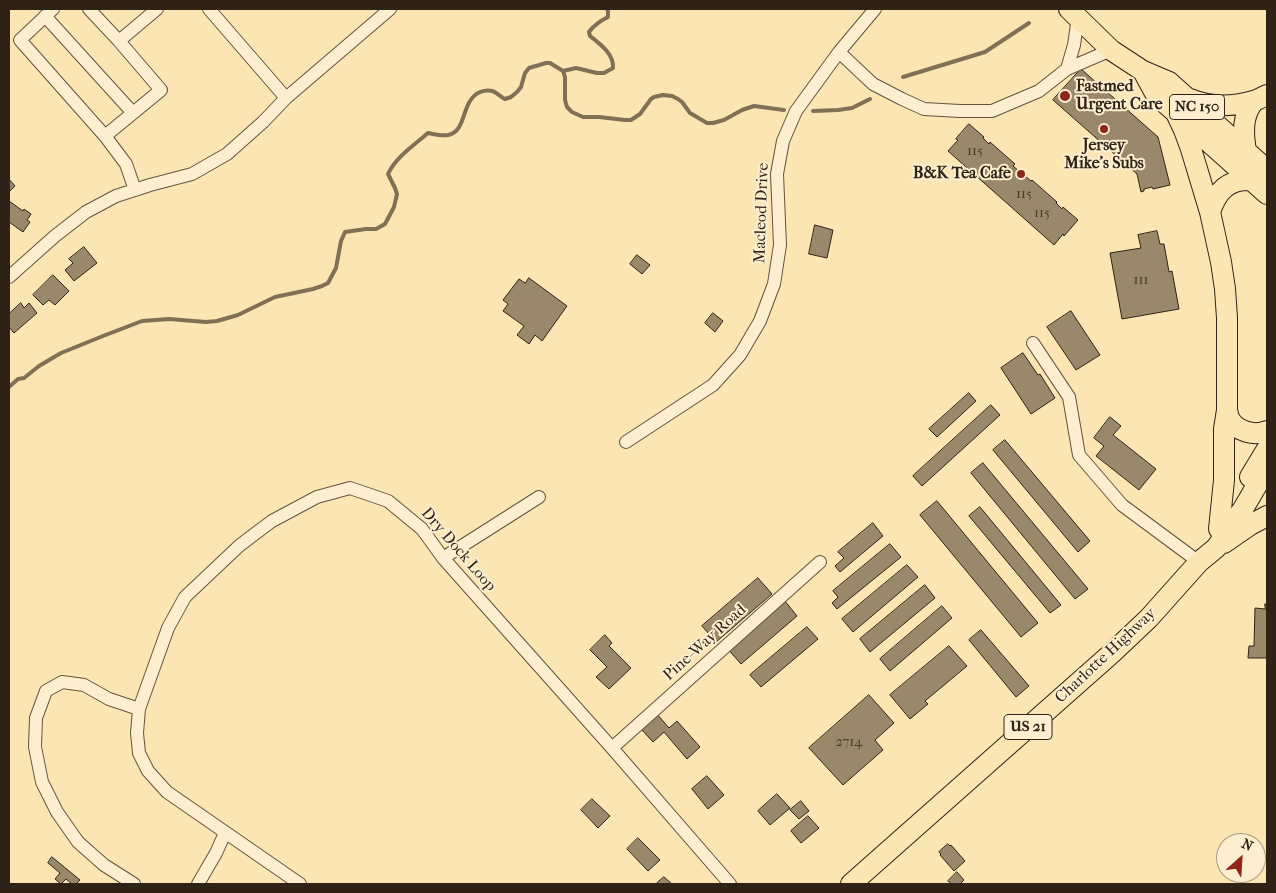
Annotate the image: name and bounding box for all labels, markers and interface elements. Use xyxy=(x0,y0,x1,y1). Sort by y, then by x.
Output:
place label: Fastmed Urgent Care xyxy=(1076,77,1163,115)
marker: Fastmed Urgent Care xyxy=(1058,89,1072,103)
road number: NC 150 xyxy=(1170,94,1224,120)
marker: Jersey Mike's Subs xyxy=(1098,123,1110,135)
place label: Jersey Mike's Subs xyxy=(1064,136,1144,174)
house number: 115 xyxy=(967,144,983,160)
street label: Macleod Drive xyxy=(751,162,773,264)
place label: B&K Tea Cafe xyxy=(913,164,1011,184)
marker: B&K Tea Cafe xyxy=(1015,168,1027,180)
house number: 115 xyxy=(1016,187,1032,203)
house number: 115 xyxy=(1034,206,1050,222)
house number: 111 xyxy=(1134,273,1148,289)
street label: Dry Dock Loop xyxy=(416,504,500,596)
street label: Pine-Way Road xyxy=(660,601,750,685)
street label: Charlotte Highway xyxy=(1052,604,1160,708)
road number: US 21 xyxy=(1004,714,1052,740)
house number: 2714 xyxy=(835,735,863,751)
north arrow xyxy=(1216,833,1266,883)
text: N xyxy=(1239,835,1256,855)

